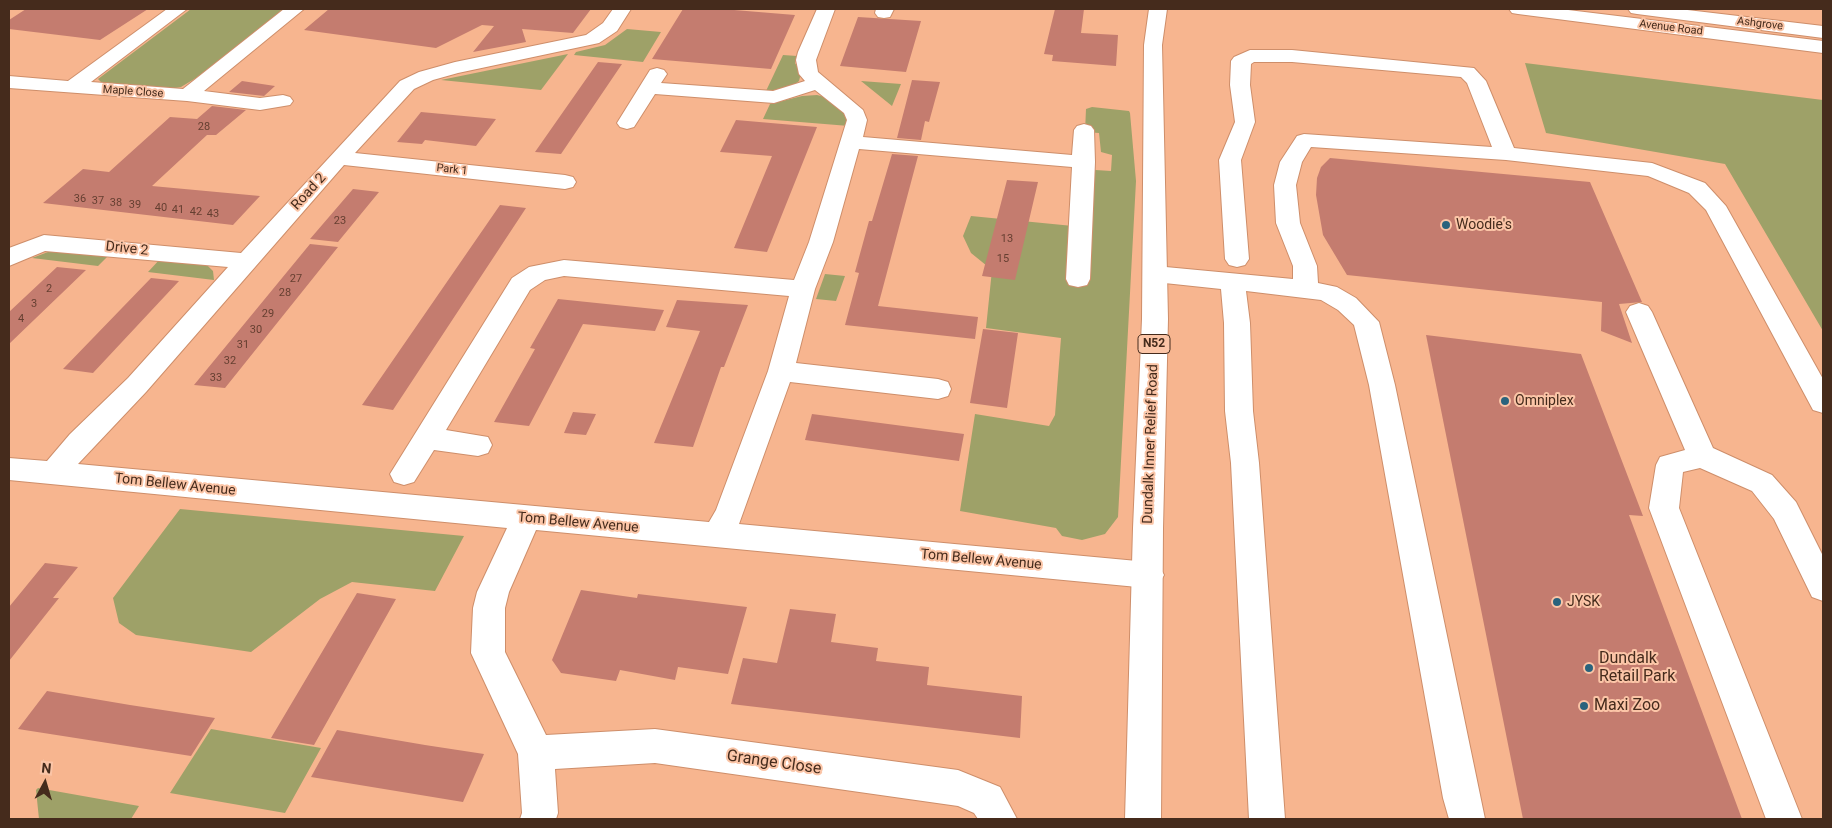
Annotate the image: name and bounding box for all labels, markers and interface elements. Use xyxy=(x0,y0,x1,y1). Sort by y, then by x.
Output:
street label: Ashgrove xyxy=(1736,15,1784,33)
street label: Avenue Road xyxy=(1638,18,1704,38)
street label: Maple Close xyxy=(102,83,164,101)
house number: 28 xyxy=(198,120,210,134)
street label: Park 1 xyxy=(436,162,468,178)
street label: Road 2 xyxy=(288,170,330,214)
house number: 36 xyxy=(74,192,86,206)
house number: 37 xyxy=(92,194,104,208)
house number: 38 xyxy=(110,196,122,210)
house number: 39 xyxy=(129,198,141,212)
house number: 40 xyxy=(155,201,167,215)
house number: 41 xyxy=(172,203,184,217)
house number: 42 xyxy=(190,205,202,219)
house number: 43 xyxy=(207,207,219,221)
house number: 23 xyxy=(334,214,346,228)
place label: Woodie's xyxy=(1456,217,1512,233)
marker: Woodie's xyxy=(1440,219,1452,231)
house number: 13 xyxy=(1001,232,1013,246)
street label: Drive 2 xyxy=(105,238,149,260)
house number: 15 xyxy=(997,252,1009,266)
house number: 27 xyxy=(290,272,302,286)
house number: 2 xyxy=(46,282,52,296)
house number: 28 xyxy=(279,286,291,300)
house number: 3 xyxy=(31,297,37,311)
house number: 29 xyxy=(262,307,274,321)
house number: 4 xyxy=(18,312,24,326)
house number: 30 xyxy=(250,323,262,337)
road number: N52 xyxy=(1138,334,1170,354)
house number: 31 xyxy=(237,338,249,352)
house number: 32 xyxy=(224,354,236,368)
street label: Dundalk Inner Relief Road xyxy=(1140,364,1162,524)
house number: 33 xyxy=(210,371,222,385)
place label: Omniplex xyxy=(1515,393,1574,409)
marker: Omniplex xyxy=(1499,395,1511,407)
street label: Tom Bellew Avenue xyxy=(114,470,236,500)
street label: Tom Bellew Avenue xyxy=(517,509,639,537)
street label: Tom Bellew Avenue xyxy=(920,546,1042,574)
place label: JYSK xyxy=(1567,594,1600,610)
marker: JYSK xyxy=(1551,596,1563,608)
place label: Dundalk Retail Park xyxy=(1599,649,1675,687)
marker: Dundalk Retail Park xyxy=(1583,662,1595,674)
place label: Maxi Zoo xyxy=(1594,696,1660,716)
marker: Maxi Zoo xyxy=(1578,700,1590,712)
street label: Grange Close xyxy=(726,747,822,779)
north arrow xyxy=(20,758,70,808)
text: N xyxy=(41,760,52,777)

